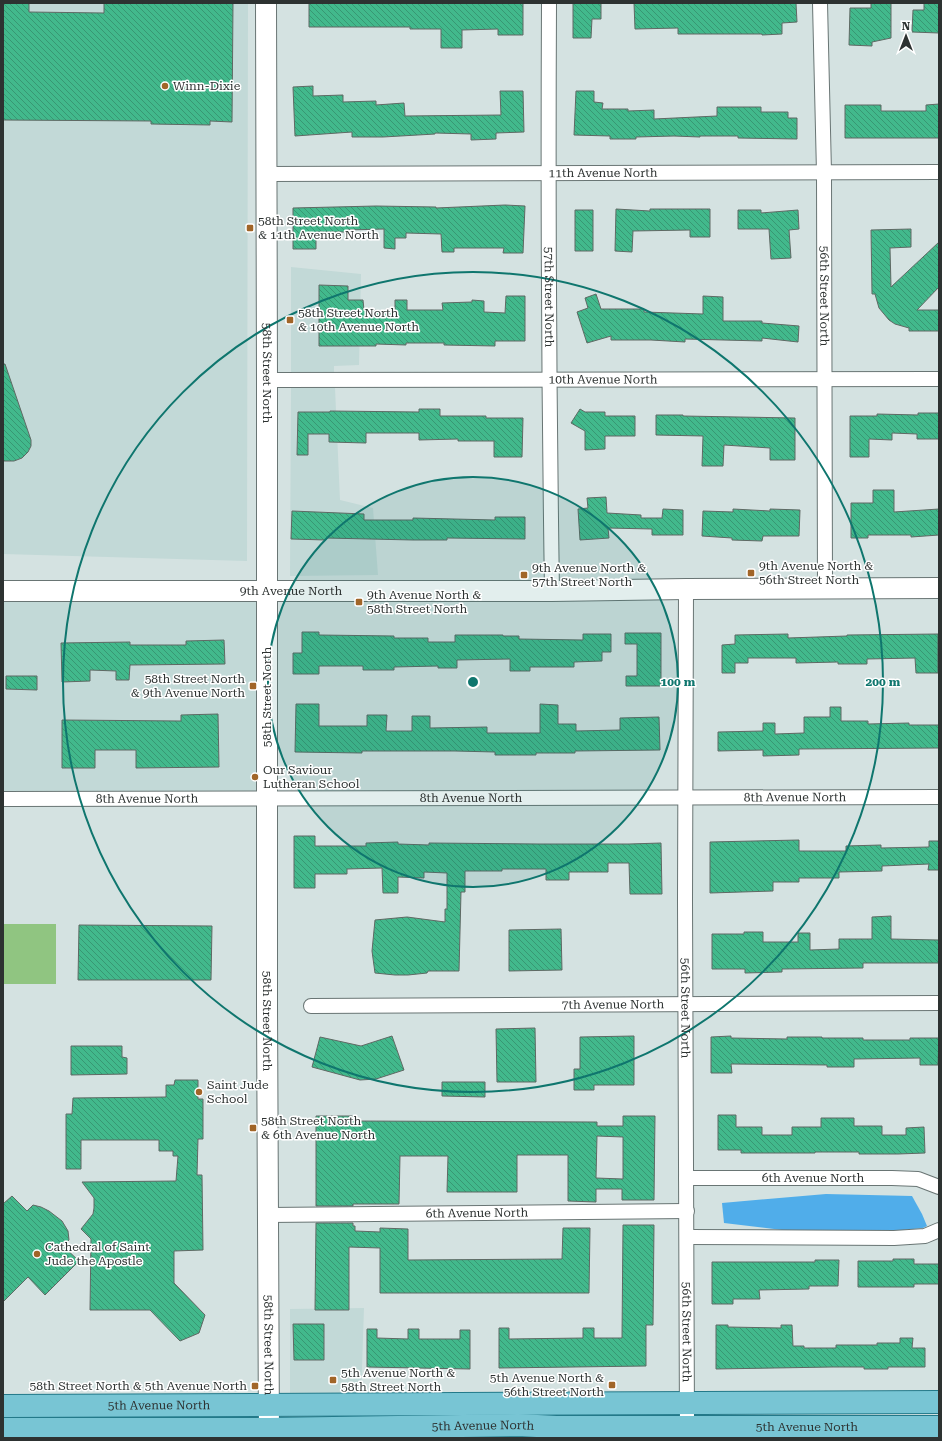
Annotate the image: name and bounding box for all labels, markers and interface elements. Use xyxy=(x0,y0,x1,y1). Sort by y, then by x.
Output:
north arrow xyxy=(886,16,926,56)
text: N xyxy=(902,20,911,33)
place label: Winn-Dixie xyxy=(173,79,241,93)
marker: Winn-Dixie xyxy=(160,81,170,91)
street label: 11th Avenue North xyxy=(548,166,658,180)
place label: 58th Street North & 11th Avenue North xyxy=(258,214,379,242)
marker: 58th Street North & 11th Avenue North xyxy=(245,223,255,233)
street label: 56th Street North xyxy=(817,246,831,346)
street label: 57th Street North xyxy=(542,247,556,348)
place label: 58th Street North & 10th Avenue North xyxy=(298,306,419,334)
marker: 58th Street North & 10th Avenue North xyxy=(285,315,295,325)
street label: 58th Street North xyxy=(260,323,274,423)
street label: 10th Avenue North xyxy=(548,372,658,387)
place label: 9th Avenue North & 56th Street North xyxy=(759,559,873,587)
place label: 9th Avenue North & 57th Street North xyxy=(532,561,646,589)
marker: 9th Avenue North & 56th Street North xyxy=(746,568,756,578)
marker: 9th Avenue North & 57th Street North xyxy=(519,570,529,580)
street label: 9th Avenue North xyxy=(240,584,342,598)
place label: 9th Avenue North & 58th Street North xyxy=(367,588,481,616)
marker: 9th Avenue North & 58th Street North xyxy=(354,597,364,607)
street label: 58th Street North xyxy=(260,647,274,747)
place label: 58th Street North & 9th Avenue North xyxy=(131,672,245,700)
centre of rings xyxy=(466,675,480,689)
text: 100 m xyxy=(661,675,696,689)
text: 200 m xyxy=(866,675,901,689)
marker: 58th Street North & 9th Avenue North xyxy=(248,681,258,691)
place label: Our Saviour Lutheran School xyxy=(263,763,360,791)
marker: Our Saviour Lutheran School xyxy=(250,772,260,782)
street label: 8th Avenue North xyxy=(744,790,846,804)
street label: 8th Avenue North xyxy=(420,791,522,805)
street label: 8th Avenue North xyxy=(96,792,198,806)
street label: 56th Street North xyxy=(678,958,693,1059)
street label: 58th Street North xyxy=(260,971,274,1072)
street label: 7th Avenue North xyxy=(562,997,664,1012)
place label: Saint Jude School xyxy=(207,1078,269,1106)
marker: Saint Jude School xyxy=(194,1087,204,1097)
place label: 58th Street North & 6th Avenue North xyxy=(261,1114,375,1142)
marker: 58th Street North & 6th Avenue North xyxy=(248,1123,258,1133)
street label: 6th Avenue North xyxy=(762,1171,864,1185)
street label: 6th Avenue North xyxy=(426,1206,528,1220)
place label: Cathedral of Saint Jude the Apostle xyxy=(45,1240,150,1268)
marker: Cathedral of Saint Jude the Apostle xyxy=(32,1249,42,1259)
street label: 56th Street North xyxy=(679,1282,694,1383)
street label: 58th Street North xyxy=(261,1295,276,1396)
place label: 5th Avenue North & 58th Street North xyxy=(341,1366,455,1394)
place label: 5th Avenue North & 56th Street North xyxy=(490,1371,604,1399)
marker: 5th Avenue North & 58th Street North xyxy=(328,1375,338,1385)
place label: 58th Street North & 5th Avenue North xyxy=(29,1379,247,1393)
marker: 5th Avenue North & 56th Street North xyxy=(607,1380,617,1390)
marker: 58th Street North & 5th Avenue North xyxy=(250,1381,260,1391)
street label: 5th Avenue North xyxy=(108,1398,210,1413)
street label: 5th Avenue North xyxy=(432,1418,535,1433)
street label: 5th Avenue North xyxy=(756,1420,858,1434)

